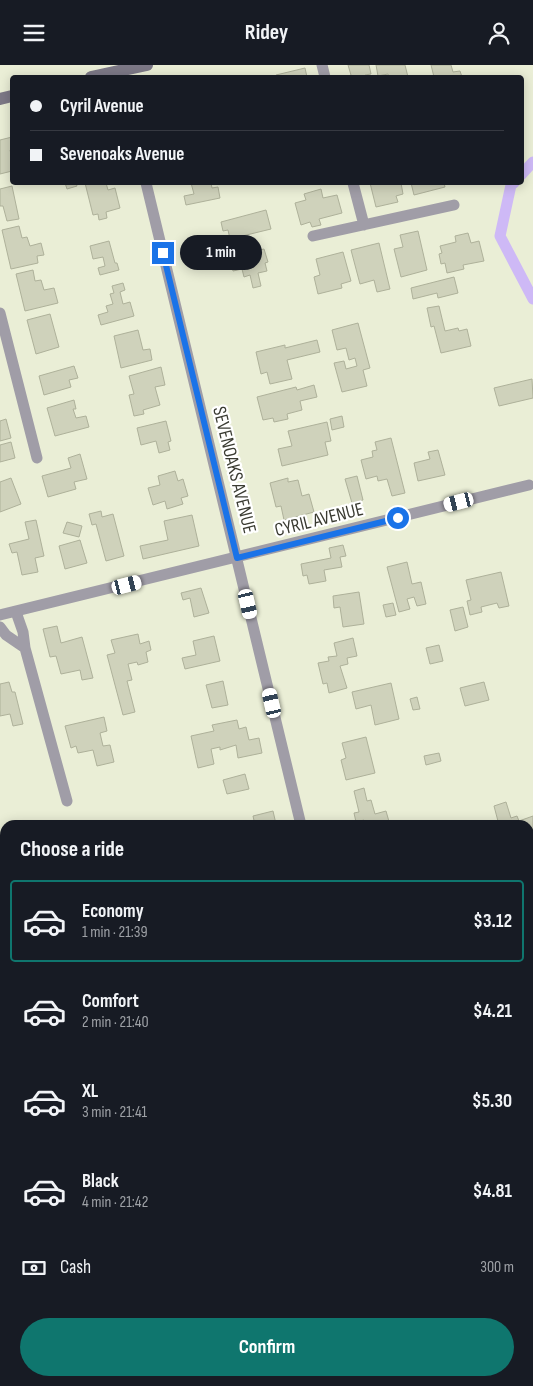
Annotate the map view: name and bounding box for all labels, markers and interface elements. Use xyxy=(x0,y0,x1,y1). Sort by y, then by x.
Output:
icon: menu xyxy=(20,19,48,47)
text: Ridey xyxy=(245,19,288,46)
icon: person xyxy=(485,19,513,47)
text: Cyril Avenue xyxy=(60,95,144,118)
text: Sevenoaks Avenue xyxy=(60,143,184,166)
callout: 1 min xyxy=(180,235,263,271)
route end xyxy=(152,242,174,264)
text: 1 min xyxy=(206,243,236,262)
street label: SEVENOAKS AVENUE xyxy=(207,404,261,536)
car xyxy=(442,491,475,513)
street label: CYRIL AVENUE xyxy=(272,498,366,542)
route start xyxy=(387,507,409,529)
car xyxy=(110,574,143,596)
car xyxy=(237,588,258,620)
car xyxy=(261,687,282,719)
text: Choose a ride xyxy=(20,836,124,863)
icon: car xyxy=(22,899,67,944)
text: Economy xyxy=(82,900,144,923)
text: $3.12 xyxy=(473,910,512,933)
text: 1 min · 21:39 xyxy=(82,923,148,942)
icon: car xyxy=(22,989,67,1034)
text: Comfort xyxy=(82,990,139,1013)
text: $4.21 xyxy=(473,1000,512,1023)
text: 2 min · 21:40 xyxy=(82,1013,149,1032)
icon: car xyxy=(22,1079,67,1124)
text: XL xyxy=(82,1080,98,1103)
text: $5.30 xyxy=(472,1090,512,1113)
text: 3 min · 21:41 xyxy=(82,1103,147,1122)
icon: car xyxy=(22,1169,67,1214)
text: Black xyxy=(82,1170,119,1193)
text: $4.81 xyxy=(473,1180,512,1203)
text: 4 min · 21:42 xyxy=(82,1193,148,1212)
icon: cash xyxy=(20,1254,48,1282)
text: Cash xyxy=(60,1256,91,1279)
text: 300 m xyxy=(480,1258,514,1277)
button: Confirm xyxy=(20,1318,514,1376)

